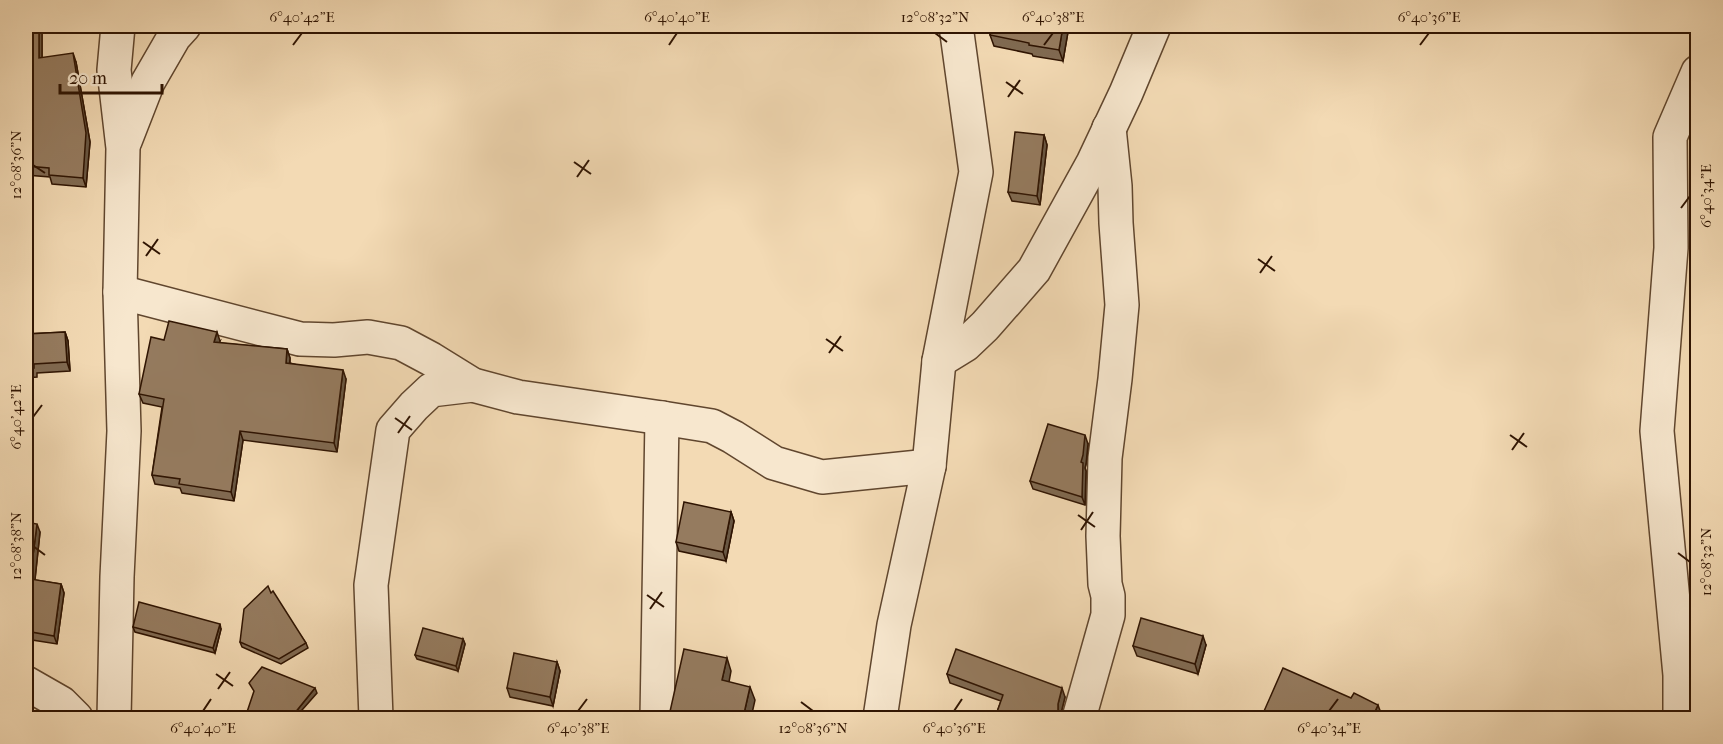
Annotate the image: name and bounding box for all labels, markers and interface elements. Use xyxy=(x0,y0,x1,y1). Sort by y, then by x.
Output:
text: 6°40'42"E xyxy=(269,8,335,26)
text: 6°40'40"E xyxy=(644,8,710,26)
text: 12°08'32"N xyxy=(901,8,970,26)
text: 6°40'38"E xyxy=(1022,8,1084,26)
text: 6°40'36"E xyxy=(1397,8,1461,26)
scale bar xyxy=(60,57,162,95)
text: 20 m xyxy=(69,68,107,89)
text: 12°08'36"N xyxy=(7,130,25,200)
text: 6°40'34"E xyxy=(1697,164,1715,228)
text: 6°40'42"E xyxy=(7,384,25,450)
text: 12°08'38"N xyxy=(7,511,25,580)
text: 12°08'32"N xyxy=(1697,527,1715,596)
text: 6°40'40"E xyxy=(170,719,236,737)
text: 6°40'38"E xyxy=(547,719,609,737)
text: 12°08'36"N xyxy=(778,719,848,737)
text: 6°40'36"E xyxy=(922,719,986,737)
text: 6°40'34"E xyxy=(1297,719,1361,737)

